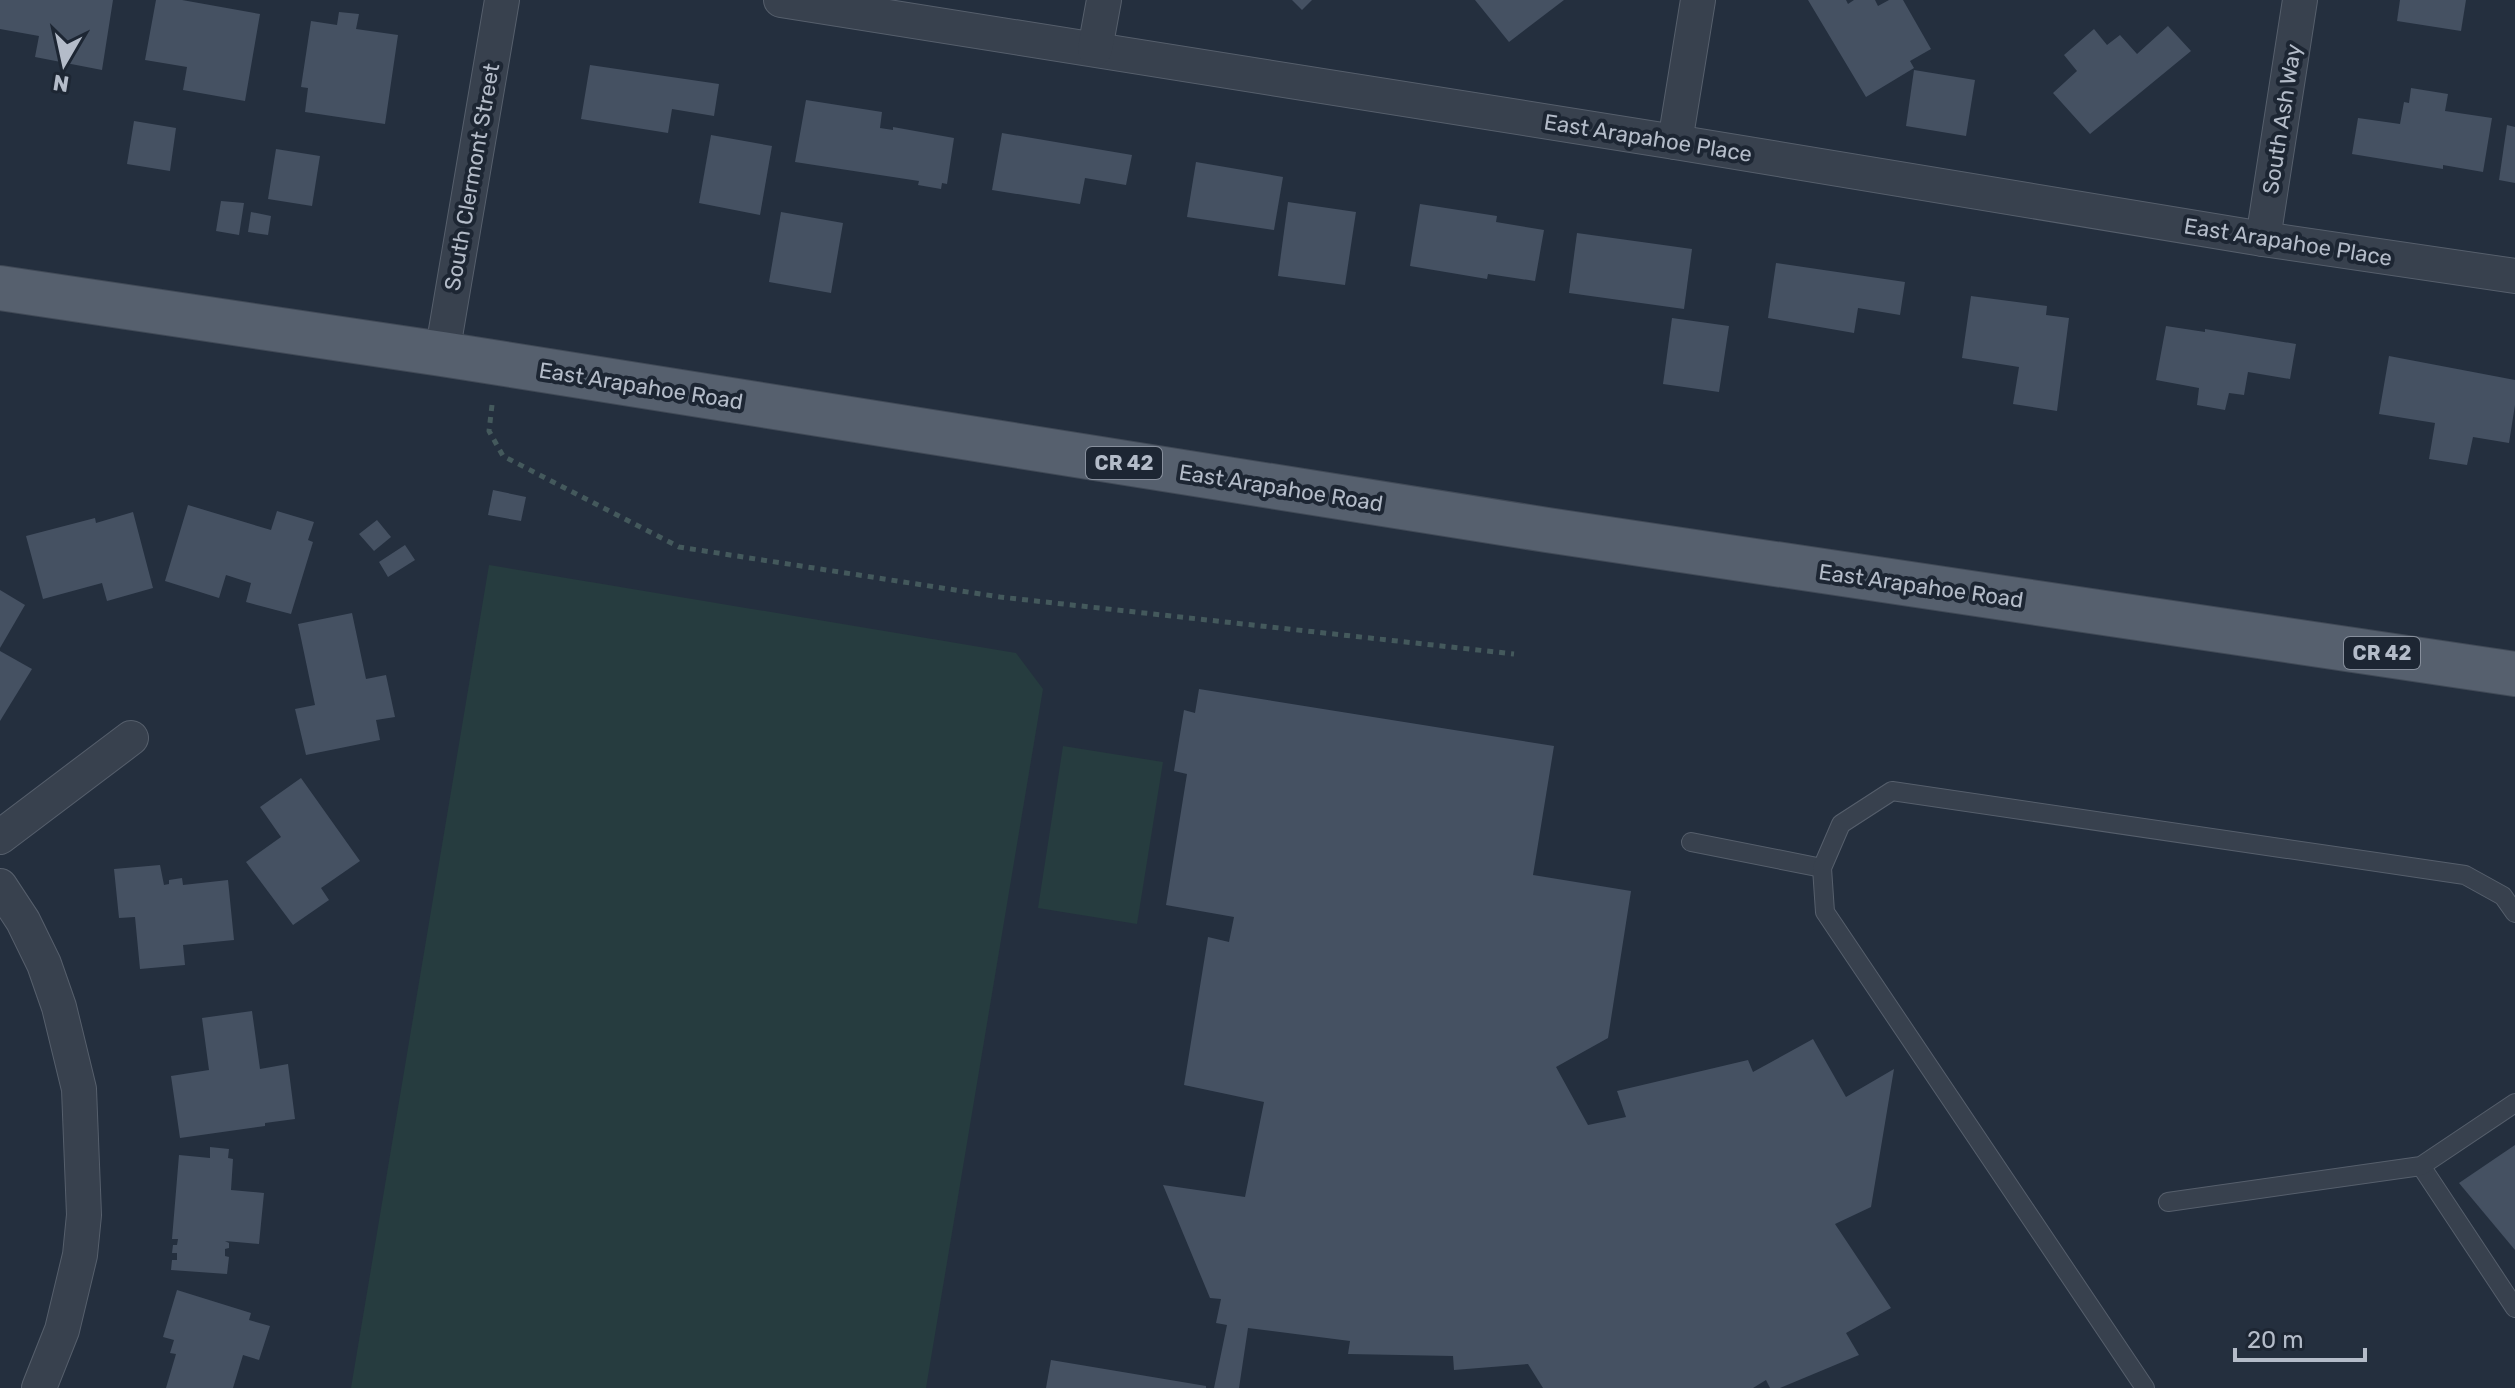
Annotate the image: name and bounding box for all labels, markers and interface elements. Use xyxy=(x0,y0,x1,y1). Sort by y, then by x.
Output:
north arrow xyxy=(24,24,104,104)
street label: South Ash Way xyxy=(2257,42,2307,196)
street label: South Clermont Street xyxy=(439,61,505,293)
text: N xyxy=(51,69,71,98)
street label: East Arapahoe Place xyxy=(1542,108,1754,168)
street label: East Arapahoe Place xyxy=(2182,212,2394,272)
street label: East Arapahoe Road xyxy=(537,357,745,415)
road number: CR 42 xyxy=(1086,447,1162,479)
street label: East Arapahoe Road xyxy=(1177,459,1385,517)
street label: East Arapahoe Road xyxy=(1817,558,2025,614)
road number: CR 42 xyxy=(2344,637,2420,669)
scale bar xyxy=(2235,1312,2365,1362)
text: 20 m xyxy=(2247,1326,2304,1354)

